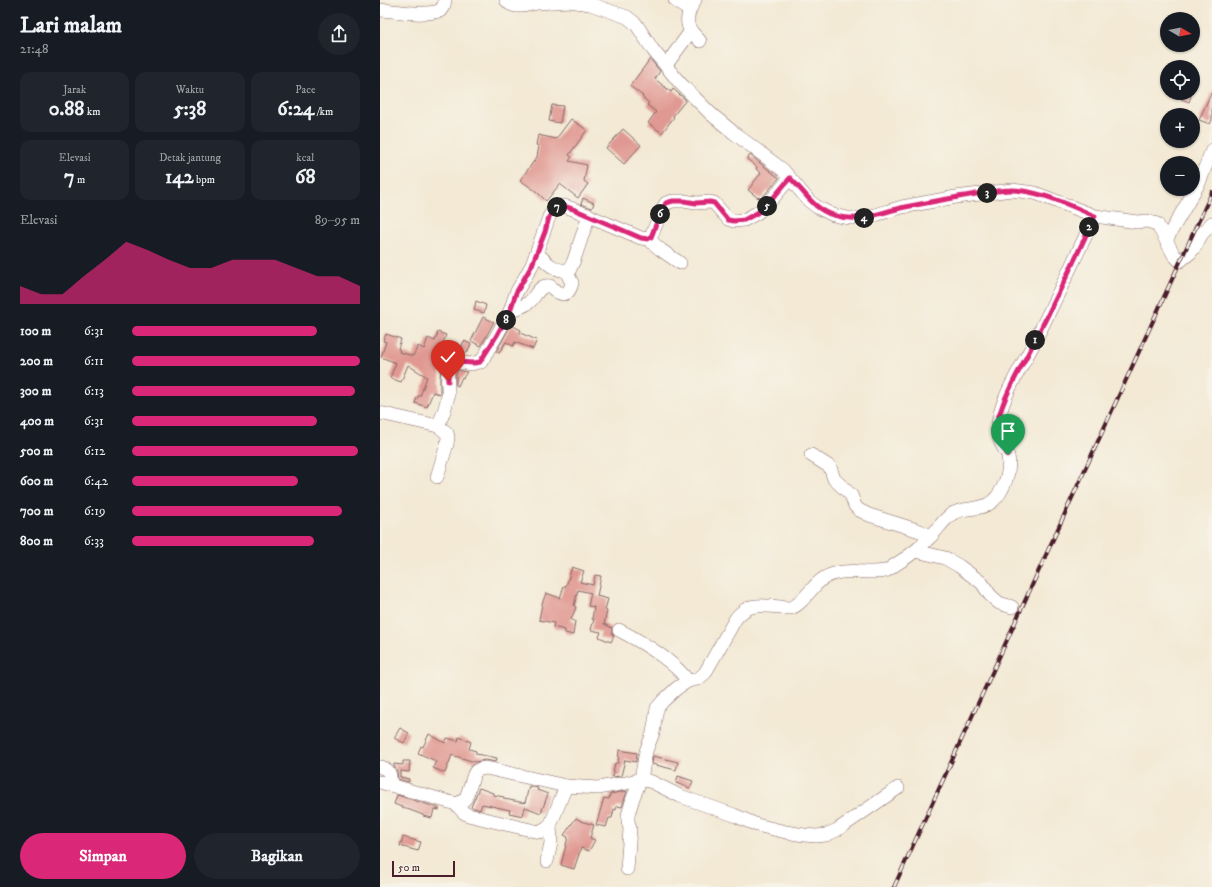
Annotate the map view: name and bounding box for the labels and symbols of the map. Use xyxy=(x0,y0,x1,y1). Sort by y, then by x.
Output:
north arrow xyxy=(1160,12,1200,52)
pin: 3 xyxy=(977,183,997,203)
pin: 5 xyxy=(757,196,777,216)
pin: 7 xyxy=(547,197,567,217)
pin: 6 xyxy=(650,204,670,224)
pin: 4 xyxy=(854,208,874,228)
pin: 2 xyxy=(1079,217,1099,237)
pin: 8 xyxy=(496,310,516,330)
pin: 1 xyxy=(1025,330,1045,350)
pin xyxy=(431,340,465,381)
pin xyxy=(991,414,1025,455)
scale bar xyxy=(392,859,455,878)

